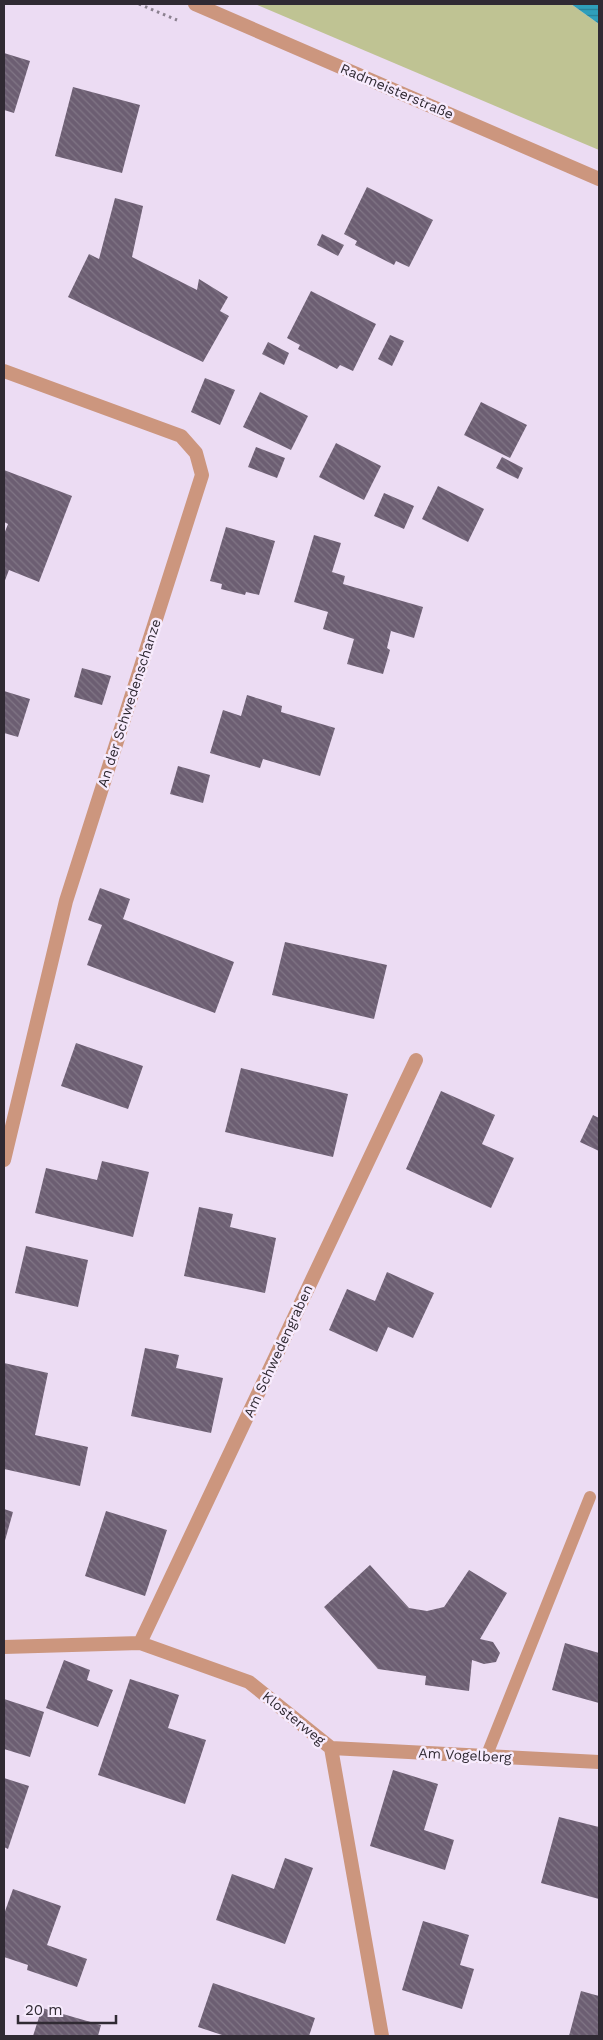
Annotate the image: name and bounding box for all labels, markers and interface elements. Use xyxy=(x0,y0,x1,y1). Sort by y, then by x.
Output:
street label: Radmeisterstraße xyxy=(338,60,456,122)
street label: An der Schwedenschanze xyxy=(94,617,164,789)
street label: Am Schwedengraben xyxy=(240,1282,316,1420)
street label: Klosterweg xyxy=(259,1688,329,1748)
street label: Am Vogelberg xyxy=(418,1745,512,1765)
scale bar xyxy=(18,1992,115,2024)
text: 20 m xyxy=(25,2001,63,2019)

